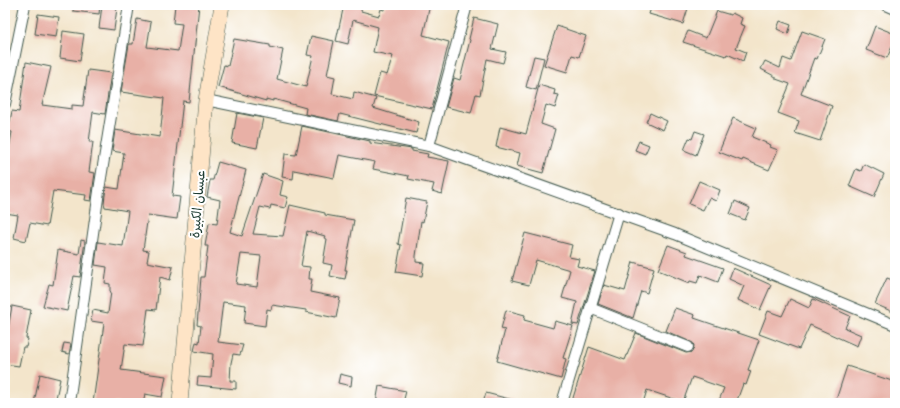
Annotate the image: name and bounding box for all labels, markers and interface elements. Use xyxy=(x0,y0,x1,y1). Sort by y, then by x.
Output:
street label: عبسان الكبيرة xyxy=(185,169,209,239)

